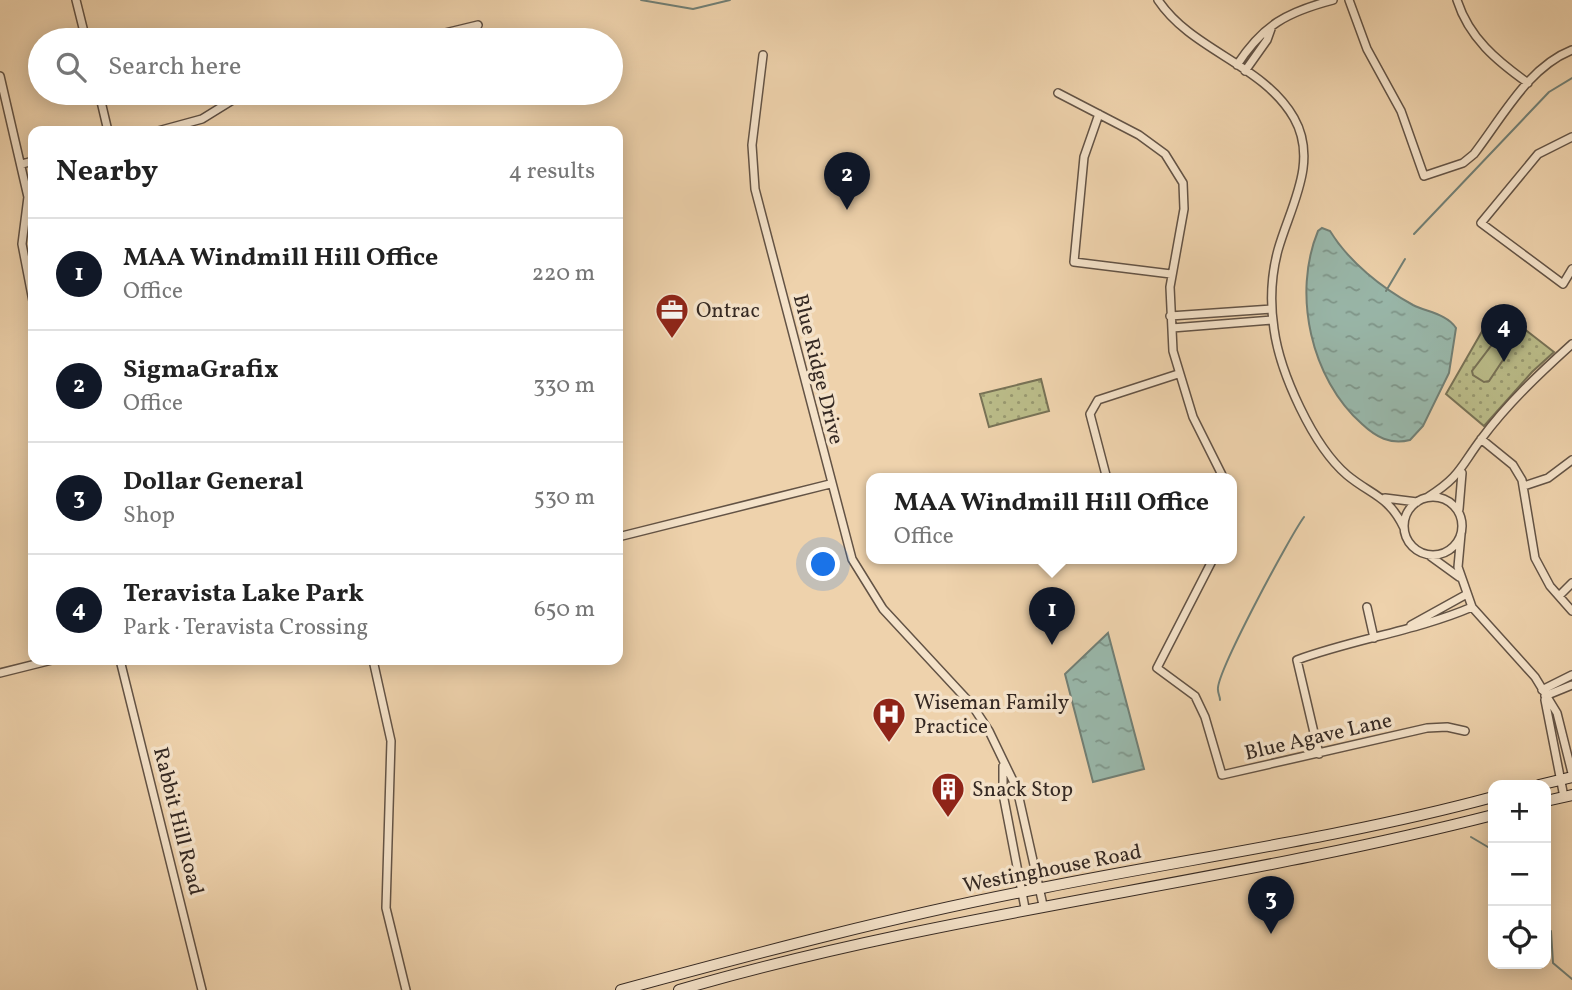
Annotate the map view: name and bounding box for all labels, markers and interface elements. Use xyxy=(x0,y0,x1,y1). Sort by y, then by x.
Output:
search box xyxy=(28,28,623,105)
icon: search xyxy=(52,48,90,86)
text: Search here xyxy=(108,49,241,85)
text: Nearby xyxy=(56,151,158,193)
pin: 2 xyxy=(824,152,870,210)
text: 4 results xyxy=(509,156,595,188)
text: MAA Windmill Hill Office xyxy=(123,240,438,276)
text: 1 xyxy=(74,258,84,290)
text: 220 m xyxy=(532,258,595,290)
text: Office xyxy=(123,276,183,308)
office icon: Ontrac xyxy=(653,291,691,340)
street label: Blue Ridge Drive xyxy=(785,291,850,448)
place label: Ontrac xyxy=(696,297,760,326)
pin: 4 xyxy=(1481,304,1527,362)
text: SigmaGrafix xyxy=(123,352,279,388)
text: 2 xyxy=(73,370,85,402)
text: 330 m xyxy=(533,370,595,402)
text: Office xyxy=(123,388,183,420)
text: Dollar General xyxy=(123,464,304,500)
popup xyxy=(866,473,1237,564)
text: 3 xyxy=(73,482,85,514)
text: 530 m xyxy=(534,482,595,514)
text: MAA Windmill Hill Office xyxy=(894,485,1209,521)
text: Shop xyxy=(123,500,175,532)
text: Office xyxy=(894,521,954,553)
your location xyxy=(806,547,840,581)
text: Teravista Lake Park xyxy=(123,576,364,612)
pin: 1 xyxy=(1029,587,1075,645)
text: 4 xyxy=(72,594,86,626)
text: 650 m xyxy=(534,594,595,626)
text: Park · Teravista Crossing xyxy=(123,612,368,644)
place label: Wiseman Family Practice xyxy=(914,689,1070,742)
hospital icon: Wiseman Family Practice xyxy=(870,695,908,744)
street label: Blue Agave Lane xyxy=(1242,706,1395,769)
street label: Rabbit Hill Road xyxy=(145,744,210,899)
building icon: Snack Stop xyxy=(929,770,967,819)
place label: Snack Stop xyxy=(972,776,1073,805)
map controls xyxy=(1488,780,1551,969)
button: + xyxy=(1488,780,1551,843)
street label: Westinghouse Road xyxy=(960,838,1144,901)
button: − xyxy=(1488,843,1551,906)
pin: 3 xyxy=(1248,876,1294,934)
button: locate xyxy=(1488,906,1551,969)

